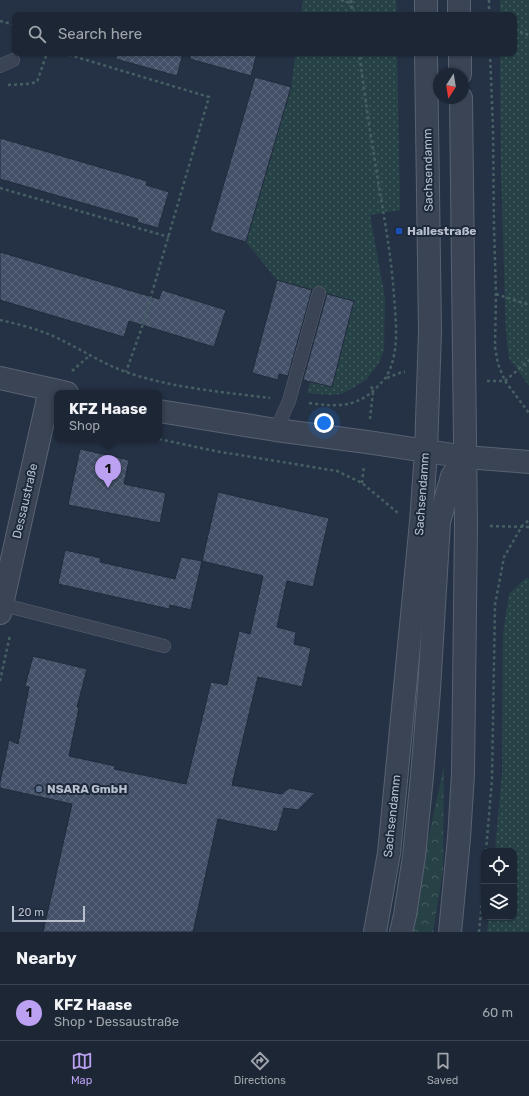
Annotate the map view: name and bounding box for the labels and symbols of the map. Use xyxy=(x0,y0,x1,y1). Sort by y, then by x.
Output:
north arrow xyxy=(433,68,469,104)
street label: Sachsendamm xyxy=(420,128,436,212)
place label: Hallestraße xyxy=(407,224,476,238)
marker: Hallestraße xyxy=(394,226,404,236)
your location xyxy=(314,413,334,433)
street label: Sachsendamm xyxy=(412,452,432,536)
pin: 1 xyxy=(95,455,121,488)
street label: Dessaustraße xyxy=(10,462,41,540)
street label: Sachsendamm xyxy=(381,774,403,858)
place label: NSARA GmbH xyxy=(47,782,127,796)
marker: NSARA GmbH xyxy=(34,784,44,794)
scale bar xyxy=(12,904,85,923)

